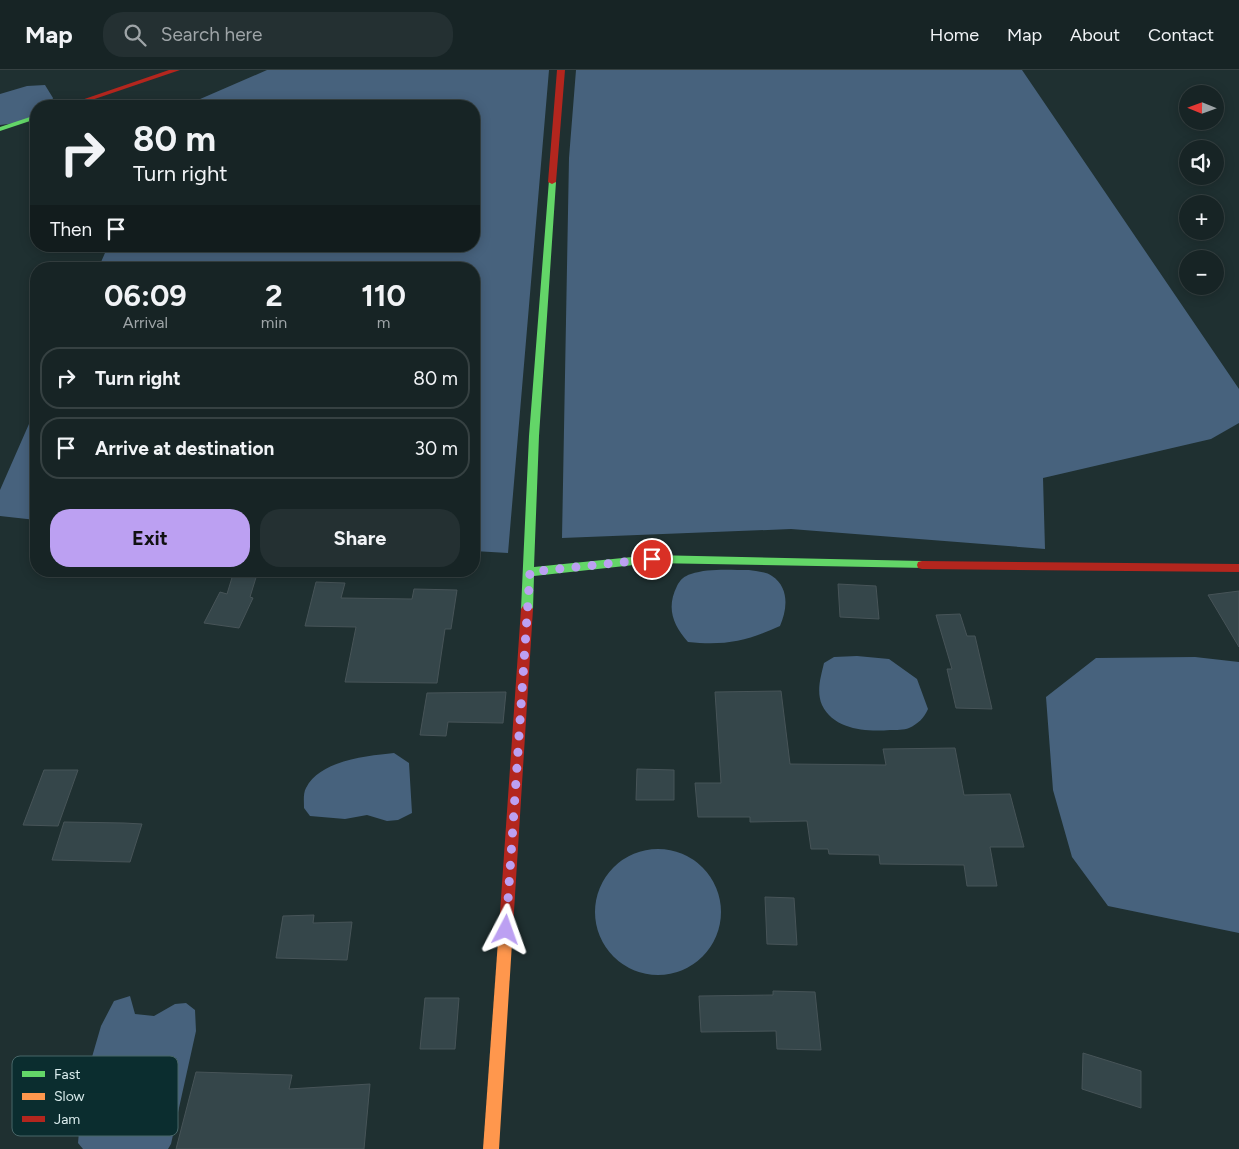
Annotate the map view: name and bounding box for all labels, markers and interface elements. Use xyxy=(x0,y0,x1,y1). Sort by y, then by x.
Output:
search box xyxy=(103,12,453,57)
text: Map xyxy=(25,20,73,49)
icon: search xyxy=(121,21,149,49)
text: Search here xyxy=(161,23,262,46)
text: Home xyxy=(930,24,979,46)
text: Map xyxy=(1007,24,1042,46)
text: About xyxy=(1070,24,1120,46)
text: Contact xyxy=(1148,24,1214,46)
north arrow xyxy=(1179,85,1224,130)
map controls xyxy=(1179,85,1224,295)
text: 80 m xyxy=(133,118,216,160)
icon: right xyxy=(50,120,115,185)
button: sound xyxy=(1179,140,1224,185)
text: Turn right xyxy=(133,160,228,187)
button: + xyxy=(1179,195,1224,240)
icon: arrive xyxy=(102,215,130,243)
text: Then xyxy=(50,218,92,241)
button: − xyxy=(1179,250,1224,295)
text: 06:09 xyxy=(104,277,187,314)
text: 2 xyxy=(265,277,283,314)
text: 110 xyxy=(361,277,406,314)
text: Arrival xyxy=(123,313,168,332)
text: min xyxy=(261,313,287,332)
text: m xyxy=(377,313,390,332)
icon: right xyxy=(52,364,80,392)
text: Turn right xyxy=(95,367,181,390)
text: 80 m xyxy=(413,367,458,390)
icon: arrive xyxy=(52,434,80,462)
text: Arrive at destination xyxy=(95,437,274,460)
text: 30 m xyxy=(415,437,458,460)
button: Exit xyxy=(50,509,250,567)
button: Share xyxy=(260,509,460,567)
pin xyxy=(631,538,673,580)
icon: arrive xyxy=(638,545,666,573)
position arrow xyxy=(479,903,531,955)
legend xyxy=(12,1056,178,1136)
text: Fast xyxy=(54,1066,80,1083)
text: Slow xyxy=(54,1088,85,1105)
text: Jam xyxy=(54,1111,80,1128)

